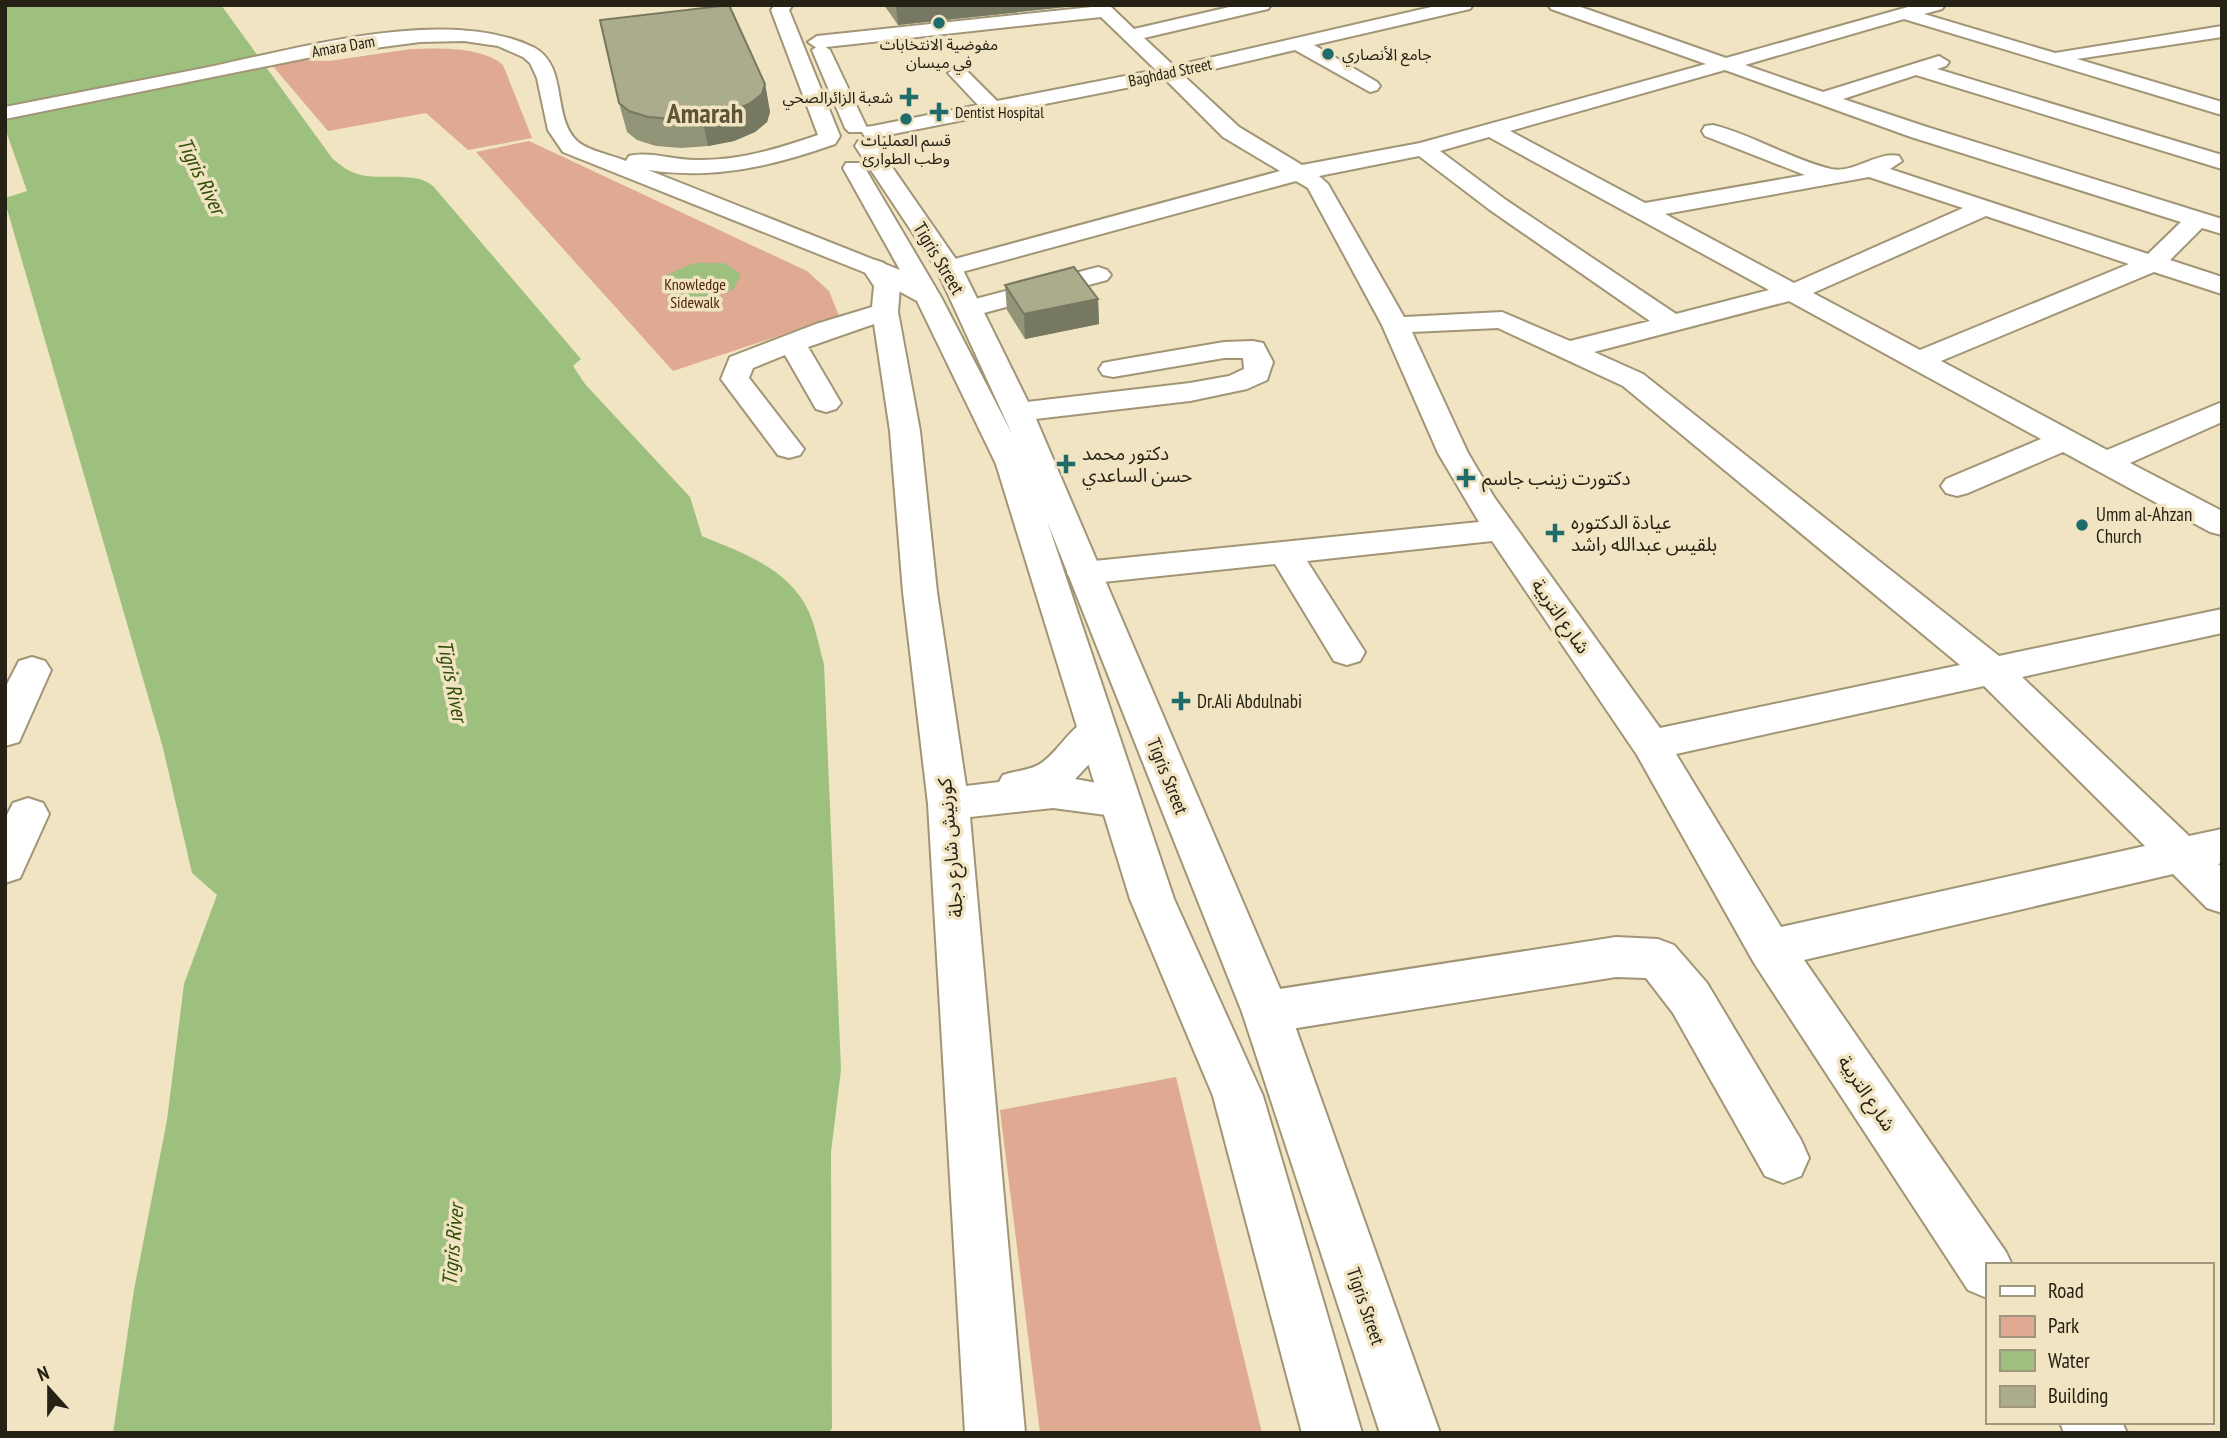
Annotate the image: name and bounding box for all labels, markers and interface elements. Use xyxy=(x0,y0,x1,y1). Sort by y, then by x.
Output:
marker: مفوضية الانتخابات في ميسان xyxy=(931,15,947,31)
street label: Amara Dam xyxy=(310,31,376,61)
place label: مفوضية الانتخابات في ميسان xyxy=(880,34,998,75)
place label: جامع الأنصاري xyxy=(1342,44,1432,67)
marker: جامع الأنصاري xyxy=(1320,46,1336,62)
street label: Baghdad Street xyxy=(1127,53,1214,91)
place label: شعبة الزائرالصحي xyxy=(782,87,893,110)
marker: شعبة الزائرالصحي xyxy=(899,87,919,107)
district label: Amarah xyxy=(666,94,743,131)
marker: Dentist Hospital xyxy=(929,102,949,122)
place label: Dentist Hospital xyxy=(955,102,1044,122)
marker: قسم العمليات وطب الطوارئ xyxy=(898,111,914,127)
place label: قسم العمليات وطب الطوارئ xyxy=(861,130,951,168)
water label: Tigris River xyxy=(171,133,233,222)
street label: Tigris Street xyxy=(908,218,970,299)
park label: Knowledge Sidewalk xyxy=(664,274,726,312)
place label: دكتور محمد حسن الساعدي xyxy=(1082,441,1193,490)
marker: دكتور محمد حسن الساعدي xyxy=(1056,454,1076,474)
place label: دكتورت زينب جاسم xyxy=(1482,466,1631,493)
marker: دكتورت زينب جاسم xyxy=(1456,468,1476,488)
place label: Umm al-Ahzan Church xyxy=(2096,502,2192,548)
place label: عيادة الدكتوره بلقيس عبدالله راشد xyxy=(1571,510,1717,556)
marker: Umm al-Ahzan Church xyxy=(2074,517,2090,533)
marker: عيادة الدكتوره بلقيس عبدالله راشد xyxy=(1545,523,1565,543)
street label: شارع التربية xyxy=(1525,574,1595,659)
water label: Tigris River xyxy=(431,638,474,727)
place label: Dr.Ali Abdulnabi xyxy=(1197,689,1302,713)
marker: Dr.Ali Abdulnabi xyxy=(1171,691,1191,711)
street label: Tigris Street xyxy=(1142,734,1194,818)
street label: كورنيش شارع دجلة xyxy=(932,776,970,919)
street label: شارع التربية xyxy=(1831,1051,1901,1136)
water label: Tigris River xyxy=(435,1200,470,1287)
legend xyxy=(1986,1263,2213,1424)
street label: Tigris Street xyxy=(1342,1264,1391,1348)
text: Road xyxy=(2048,1277,2084,1304)
text: Park xyxy=(2048,1312,2079,1339)
text: Water xyxy=(2048,1347,2090,1374)
north arrow xyxy=(14,1354,84,1424)
text: N xyxy=(34,1360,52,1386)
text: Building xyxy=(2048,1382,2108,1409)

